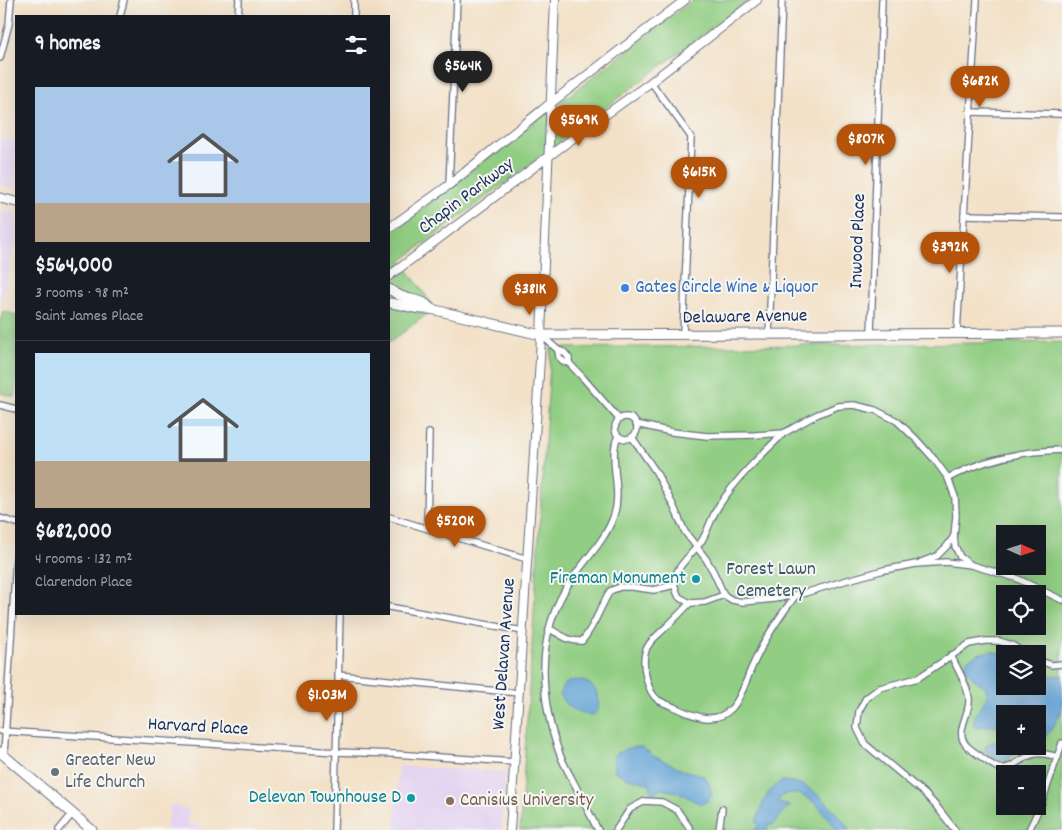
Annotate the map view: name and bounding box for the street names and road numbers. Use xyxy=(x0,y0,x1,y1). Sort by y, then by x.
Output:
street label: Chapin Parkway xyxy=(414,152,521,242)
street label: Inwood Place xyxy=(844,193,874,289)
street label: Delaware Avenue xyxy=(683,303,807,333)
street label: West Delavan Avenue xyxy=(486,577,524,731)
street label: Harvard Place xyxy=(147,712,249,744)

